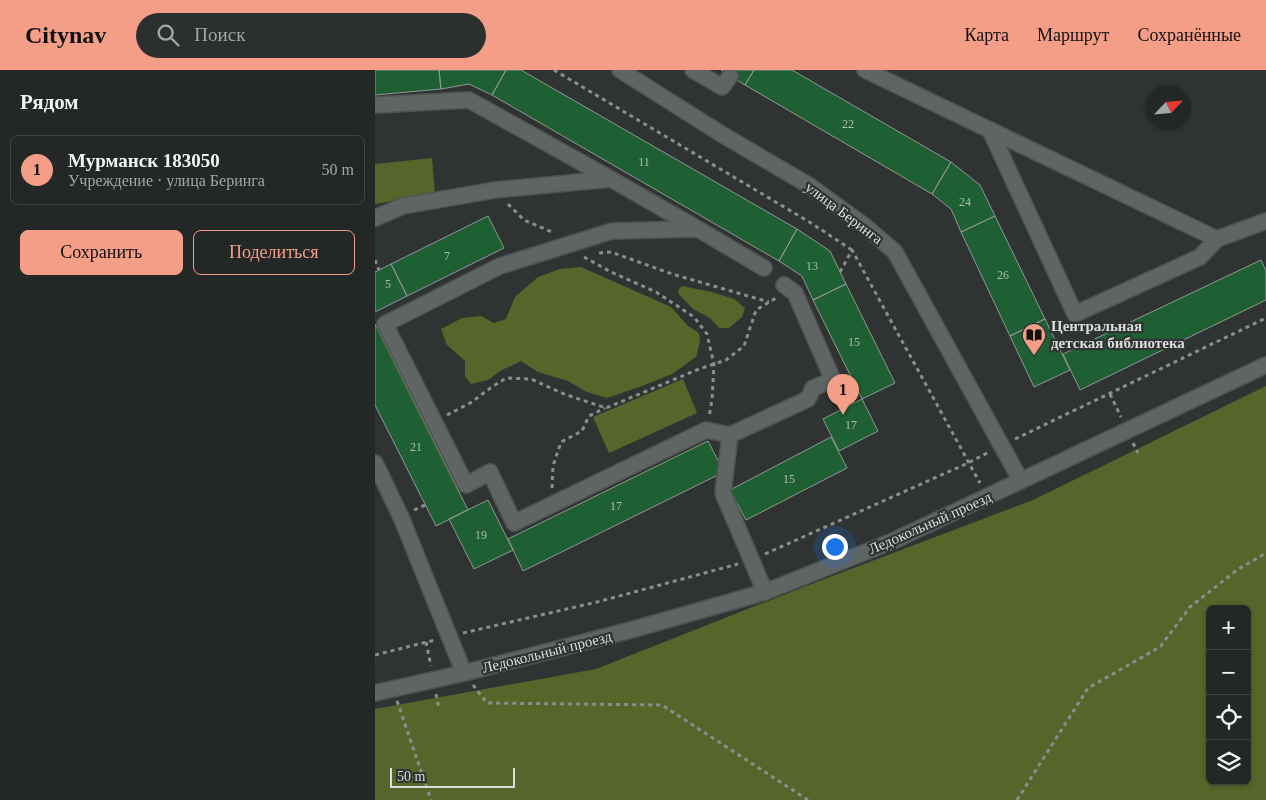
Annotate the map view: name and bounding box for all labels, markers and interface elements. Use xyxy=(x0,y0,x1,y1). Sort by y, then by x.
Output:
search box xyxy=(136,13,486,58)
icon: search xyxy=(154,21,182,49)
text: Citynav xyxy=(25,22,106,48)
text: Поиск xyxy=(194,24,245,45)
text: Карта xyxy=(964,25,1009,45)
text: Маршрут xyxy=(1037,25,1109,45)
text: Сохранённые xyxy=(1137,25,1241,45)
north arrow xyxy=(1146,85,1191,130)
text: Рядом xyxy=(20,90,79,114)
house number: 22 xyxy=(842,117,854,131)
text: Мурманск 183050 xyxy=(68,150,220,171)
house number: 11 xyxy=(638,155,650,169)
text: 1 xyxy=(33,161,41,178)
text: 50 m xyxy=(322,161,354,178)
text: Учреждение · улица Беринга xyxy=(68,172,265,189)
street label: улица Беринга xyxy=(802,179,886,247)
house number: 24 xyxy=(959,195,971,209)
button: Сохранить xyxy=(20,230,183,275)
button: Поделиться xyxy=(193,230,355,275)
house number: 7 xyxy=(444,249,450,263)
house number: 13 xyxy=(806,259,818,273)
house number: 26 xyxy=(997,268,1009,282)
house number: 5 xyxy=(385,277,391,291)
place label: Центральная детская библиотека xyxy=(1051,318,1185,351)
library icon: Центральная детская библиотека xyxy=(1021,322,1047,356)
house number: 15 xyxy=(848,335,860,349)
pin: 1 xyxy=(827,374,859,415)
house number: 17 xyxy=(845,418,857,432)
house number: 21 xyxy=(410,440,422,454)
house number: 15 xyxy=(783,472,795,486)
street label: Ледокольный проезд xyxy=(866,488,994,557)
house number: 17 xyxy=(610,499,622,513)
house number: 19 xyxy=(475,528,487,542)
your location xyxy=(822,534,848,560)
map controls xyxy=(1206,605,1251,785)
button: + xyxy=(1206,605,1251,650)
street label: Ледокольный проезд xyxy=(481,628,614,676)
button: − xyxy=(1206,650,1251,695)
button: locate xyxy=(1206,695,1251,740)
button: layers xyxy=(1206,740,1251,785)
scale bar xyxy=(390,765,515,788)
text: 50 m xyxy=(397,769,425,784)

